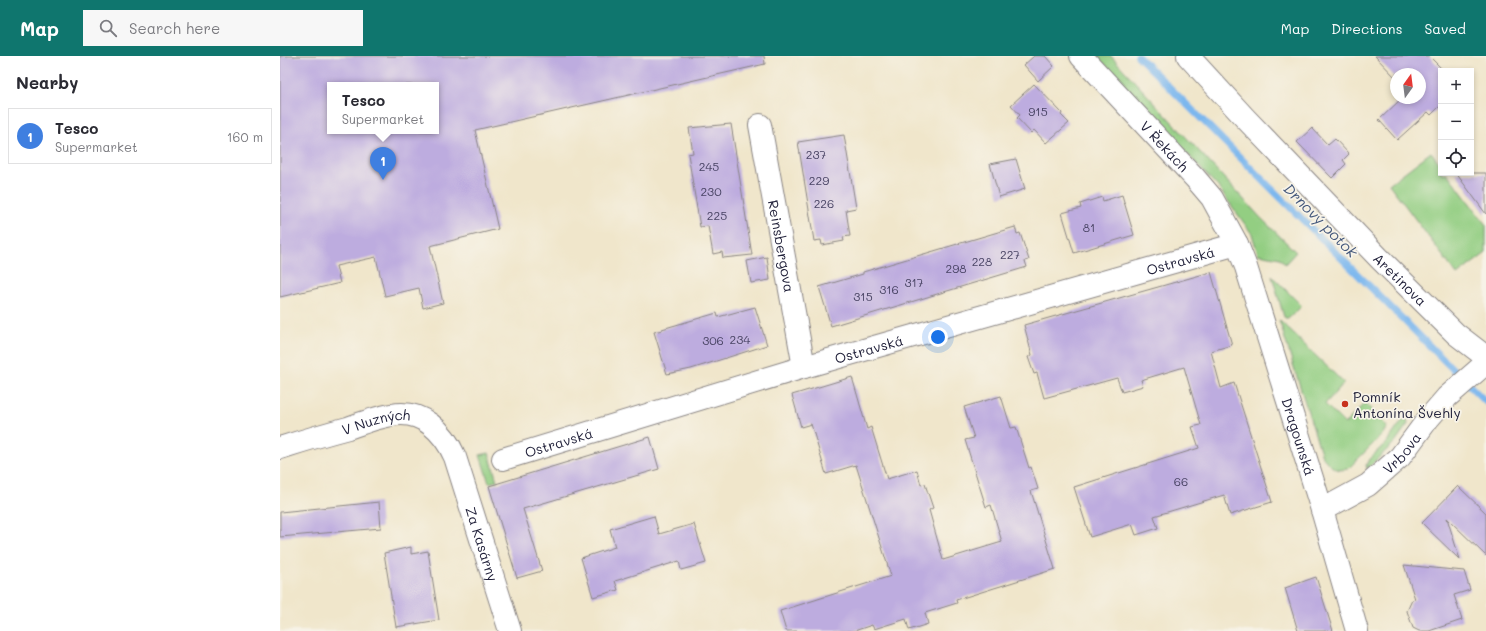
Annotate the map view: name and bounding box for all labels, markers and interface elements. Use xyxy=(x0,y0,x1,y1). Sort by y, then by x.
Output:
search box xyxy=(83,10,363,46)
text: Map xyxy=(20,16,59,41)
icon: search xyxy=(97,17,119,39)
text: Search here xyxy=(129,18,220,38)
text: Map xyxy=(1281,19,1309,38)
text: Directions xyxy=(1331,19,1402,38)
text: Saved xyxy=(1424,19,1466,38)
north arrow xyxy=(1390,68,1426,104)
map controls xyxy=(1438,68,1474,176)
button: + xyxy=(1438,68,1474,104)
text: Nearby xyxy=(16,71,78,93)
popup xyxy=(327,82,439,134)
text: Tesco xyxy=(342,90,385,110)
house number: 915 xyxy=(1028,103,1048,119)
button: − xyxy=(1438,104,1474,140)
text: Supermarket xyxy=(342,110,424,127)
street label: V Řekách xyxy=(1136,116,1194,176)
text: Tesco xyxy=(55,118,98,138)
text: 1 xyxy=(27,128,33,145)
text: 160 m xyxy=(227,128,263,145)
text: Supermarket xyxy=(55,138,138,155)
button: locate xyxy=(1438,140,1474,176)
house number: 237 xyxy=(806,146,827,162)
pin: 1 xyxy=(370,147,396,180)
house number: 245 xyxy=(699,158,719,174)
house number: 229 xyxy=(809,172,829,188)
water label: Drnový potok xyxy=(1280,179,1363,262)
house number: 230 xyxy=(700,183,722,199)
house number: 226 xyxy=(814,195,834,211)
street label: Reinsbergova xyxy=(764,198,800,294)
house number: 225 xyxy=(707,207,727,223)
house number: 81 xyxy=(1083,219,1095,235)
street label: Ostravská xyxy=(1144,241,1217,279)
house number: 227 xyxy=(1000,246,1020,262)
street label: Aretinova xyxy=(1369,248,1431,310)
house number: 228 xyxy=(972,253,992,269)
house number: 298 xyxy=(945,260,967,276)
house number: 317 xyxy=(904,274,924,290)
house number: 316 xyxy=(879,281,899,297)
house number: 315 xyxy=(853,288,873,304)
your location xyxy=(928,327,948,347)
street label: Ostravská xyxy=(832,330,905,367)
house number: 234 xyxy=(730,331,750,347)
house number: 306 xyxy=(702,332,724,348)
place label: Pomník Antonína Švehly xyxy=(1353,387,1461,422)
street label: Dragounská xyxy=(1278,395,1320,478)
marker: Pomník Antonína Švehly xyxy=(1340,399,1350,409)
street label: V Nuzných xyxy=(340,404,412,439)
street label: Ostravská xyxy=(522,423,595,461)
street label: Vrbova xyxy=(1378,428,1425,478)
house number: 66 xyxy=(1174,473,1188,489)
street label: Za Kasárny xyxy=(462,504,503,584)

